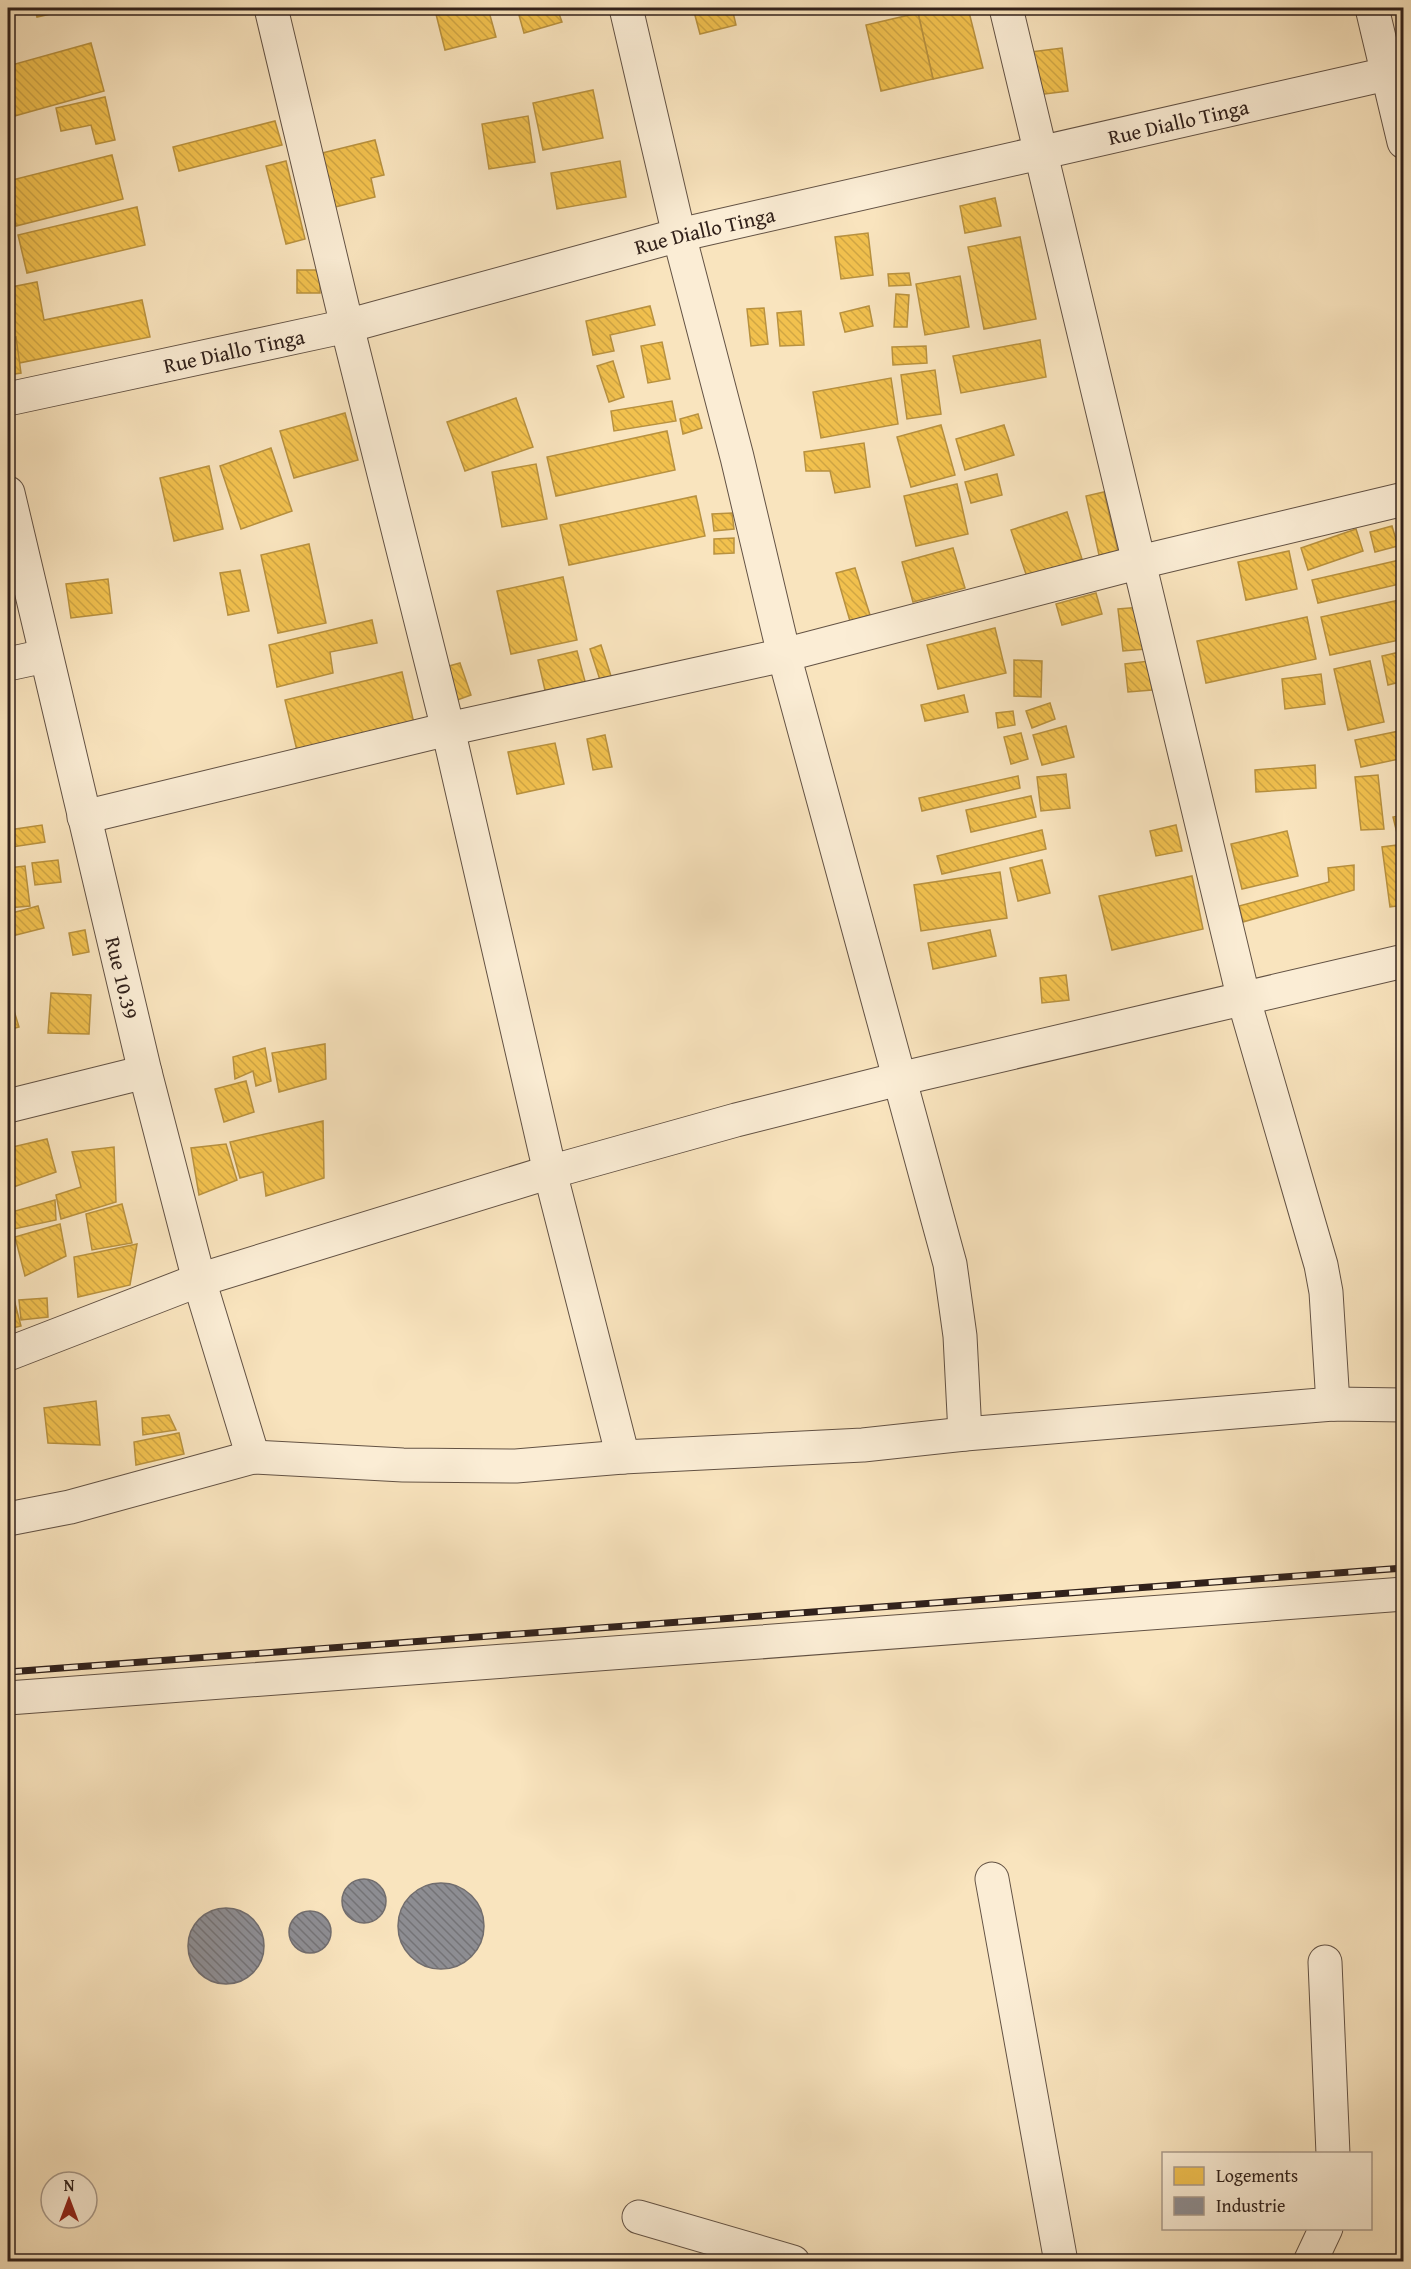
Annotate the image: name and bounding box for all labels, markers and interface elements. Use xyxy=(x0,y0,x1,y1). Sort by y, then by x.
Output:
street label: Rue Diallo Tinga xyxy=(1105,90,1252,152)
street label: Rue Diallo Tinga xyxy=(631,198,778,262)
street label: Rue Diallo Tinga xyxy=(160,320,307,381)
street label: Rue 10.39 xyxy=(98,933,147,1022)
legend xyxy=(1162,2152,1372,2230)
text: Logements xyxy=(1216,2162,1298,2189)
north arrow xyxy=(39,2170,99,2230)
text: N xyxy=(64,2173,75,2197)
text: Industrie xyxy=(1216,2192,1285,2219)

